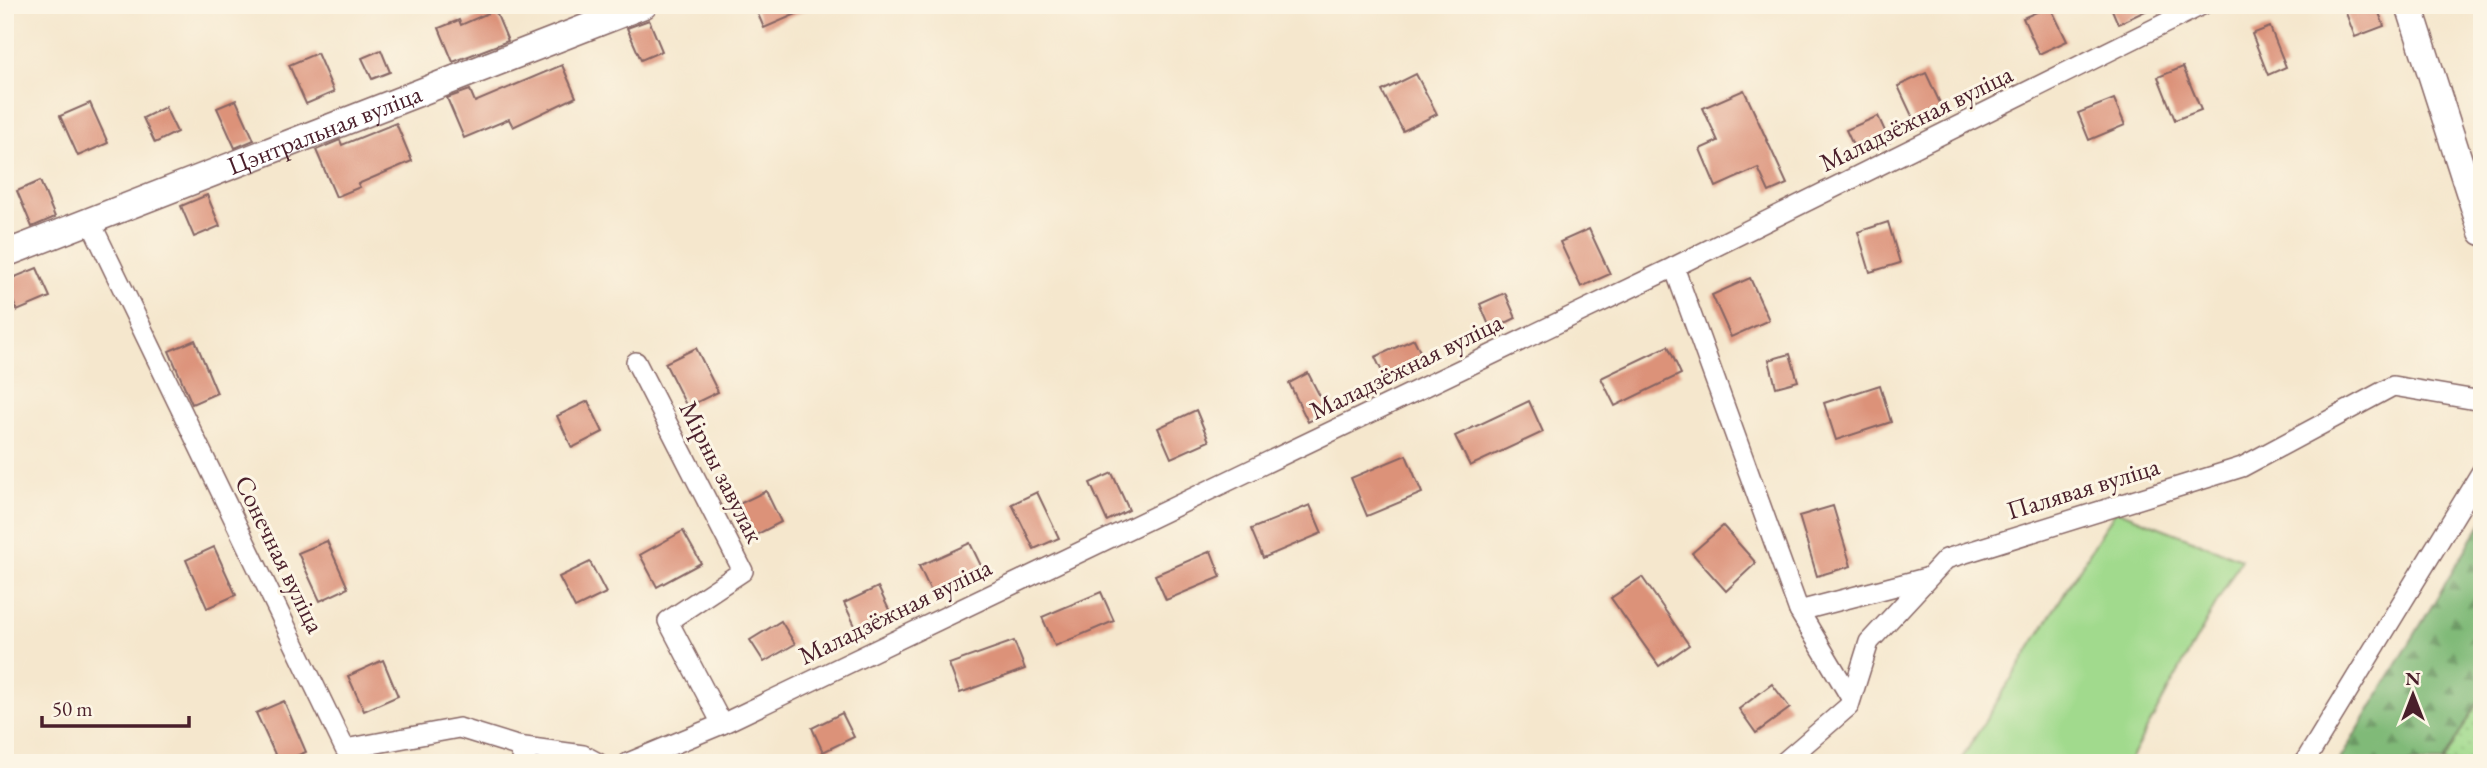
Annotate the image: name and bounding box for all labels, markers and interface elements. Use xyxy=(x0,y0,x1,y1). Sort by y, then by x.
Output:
street label: Маладзёжная вуліца xyxy=(1814,56,2019,179)
street label: Цэнтральная вуліца xyxy=(223,76,427,183)
street label: Маладзёжная вуліца xyxy=(1304,304,1509,427)
street label: Мірны завулак xyxy=(672,395,773,549)
street label: Палявая вуліца xyxy=(2002,448,2164,527)
street label: Сонечная вуліца xyxy=(227,470,333,639)
street label: Маладзёжная вуліца xyxy=(793,549,998,672)
north arrow xyxy=(2378,660,2448,730)
text: N xyxy=(2405,666,2421,691)
scale bar xyxy=(42,684,189,728)
text: 50 m xyxy=(52,695,93,722)

